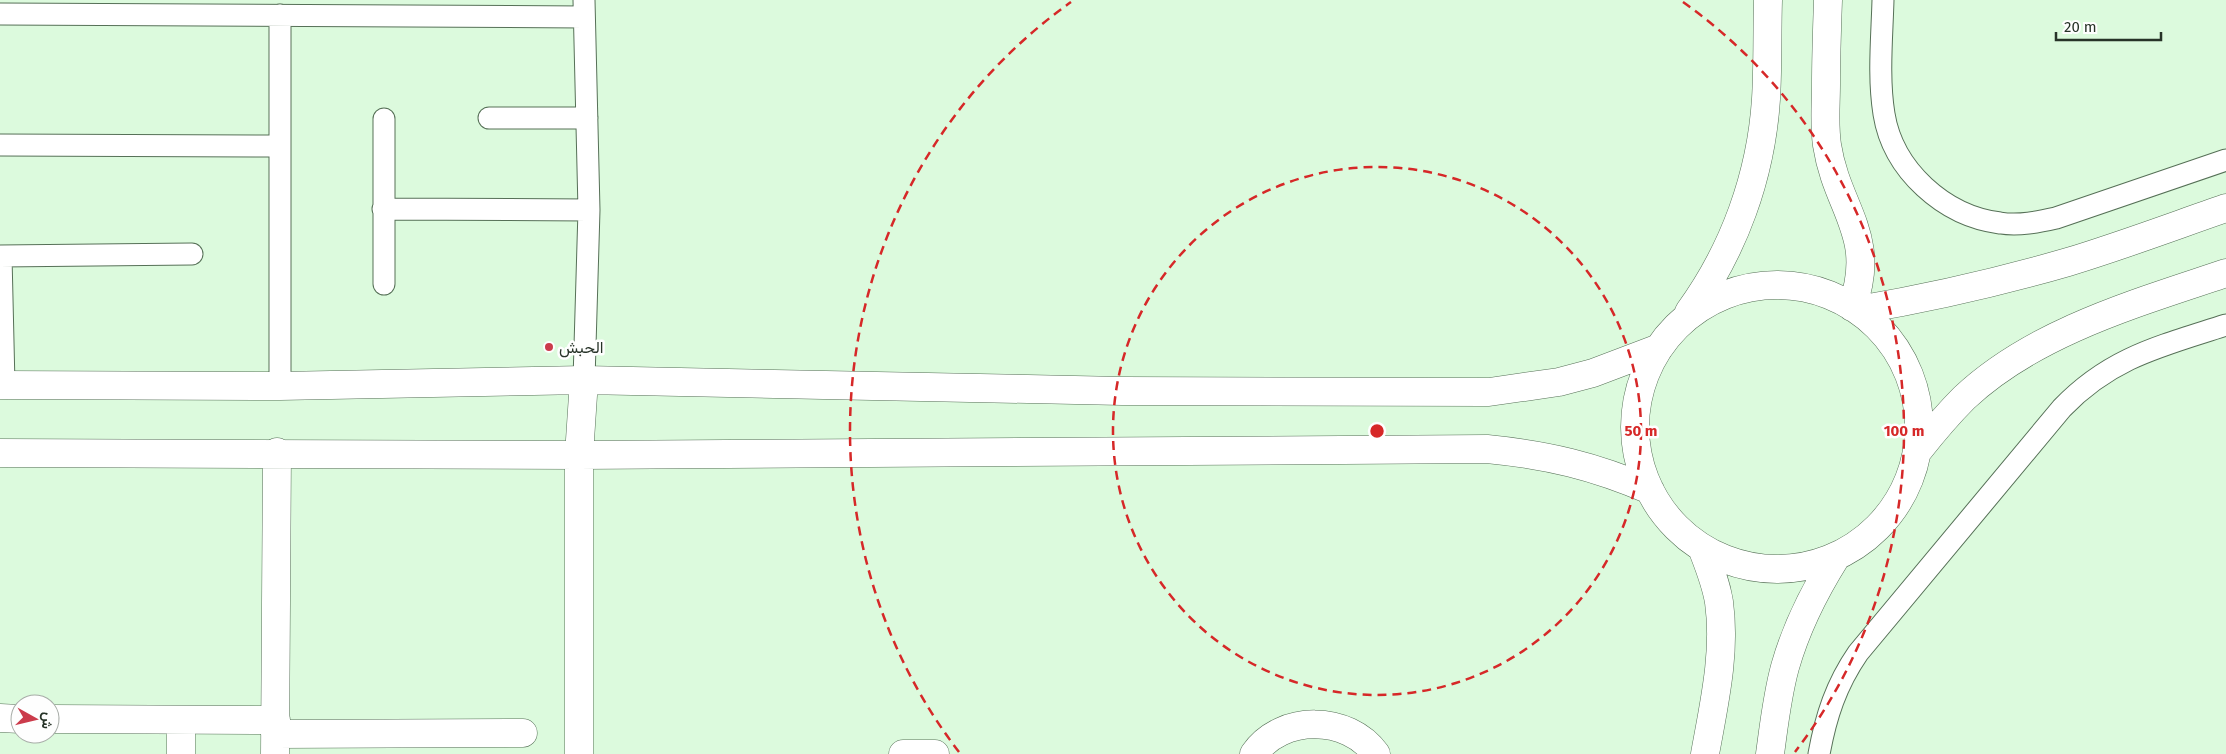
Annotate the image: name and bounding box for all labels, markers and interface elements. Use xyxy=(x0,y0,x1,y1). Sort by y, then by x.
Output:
scale bar xyxy=(2056,10,2161,42)
text: 20 m xyxy=(2064,18,2097,36)
place label: الحبش xyxy=(559,338,604,358)
marker: الحبش xyxy=(543,341,555,353)
centre of rings xyxy=(1368,422,1386,440)
text: 50 m xyxy=(1624,422,1658,440)
text: 100 m xyxy=(1884,422,1924,440)
north arrow xyxy=(10,694,60,744)
text: ش xyxy=(38,711,57,730)

